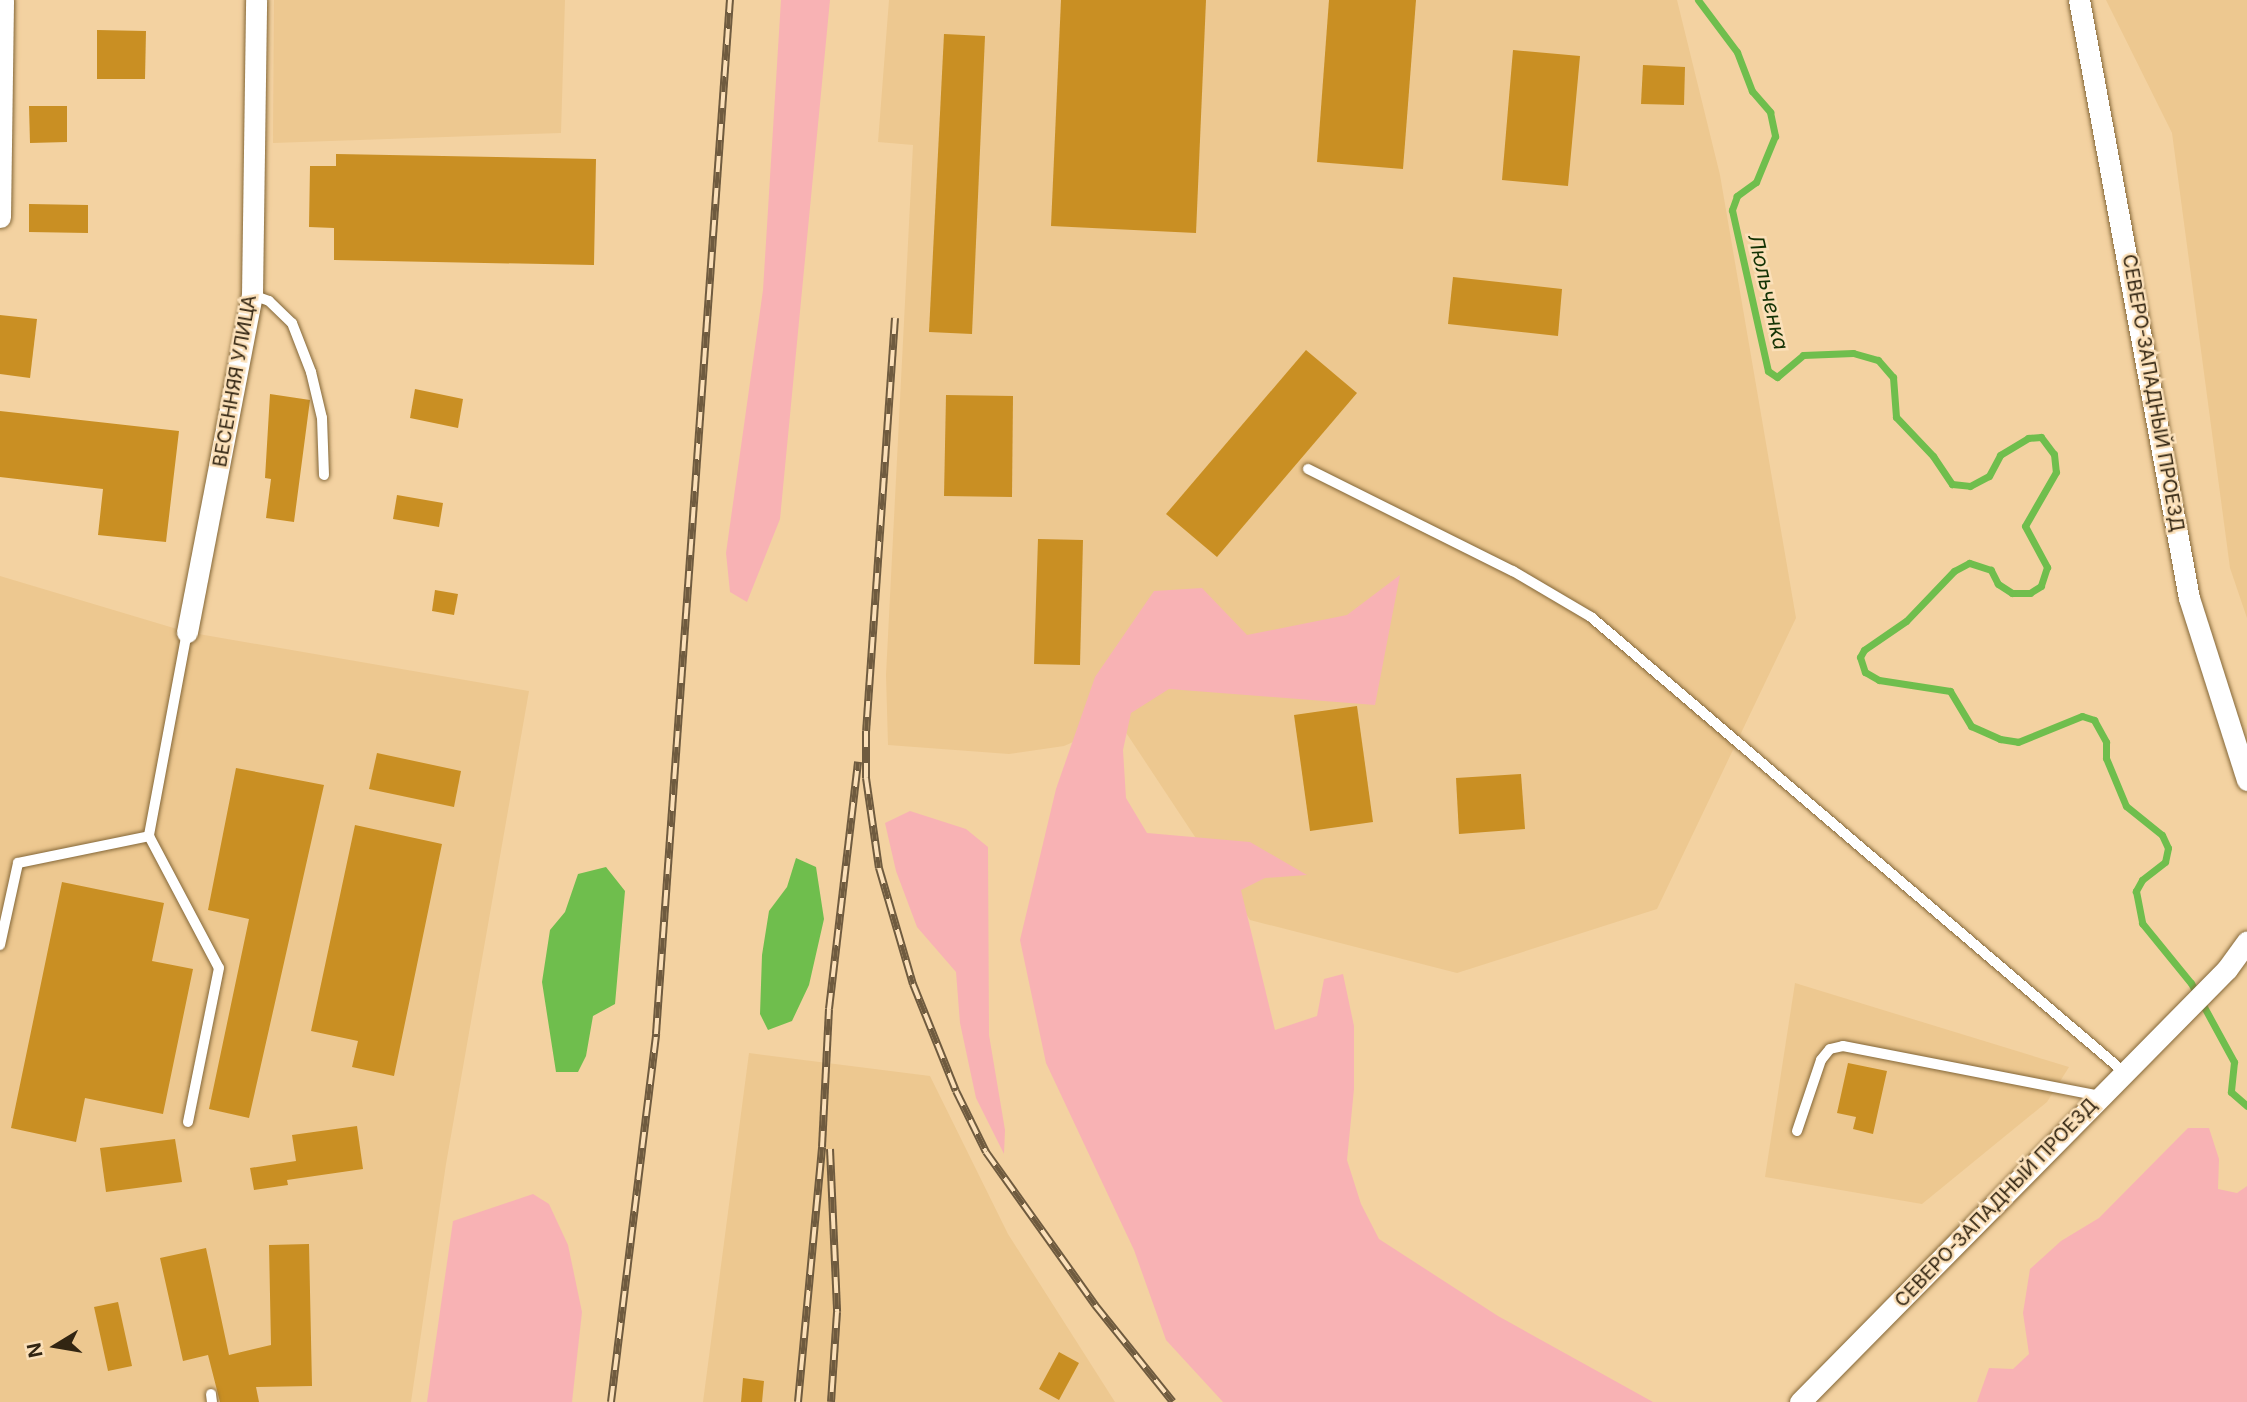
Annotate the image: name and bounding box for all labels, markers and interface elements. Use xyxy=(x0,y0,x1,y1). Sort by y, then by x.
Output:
water label: Люльченка xyxy=(1742,232,1794,352)
street label: СЕВЕРО-ЗАПАДНЫЙ ПРОЕЗД xyxy=(2117,253,2189,533)
street label: ВЕСЕННЯЯ УЛИЦА xyxy=(209,293,261,469)
street label: СЕВЕРО-ЗАПАДНЫЙ ПРОЕЗД xyxy=(1890,1094,2102,1312)
north arrow xyxy=(21,1311,91,1381)
text: N xyxy=(22,1341,48,1359)

